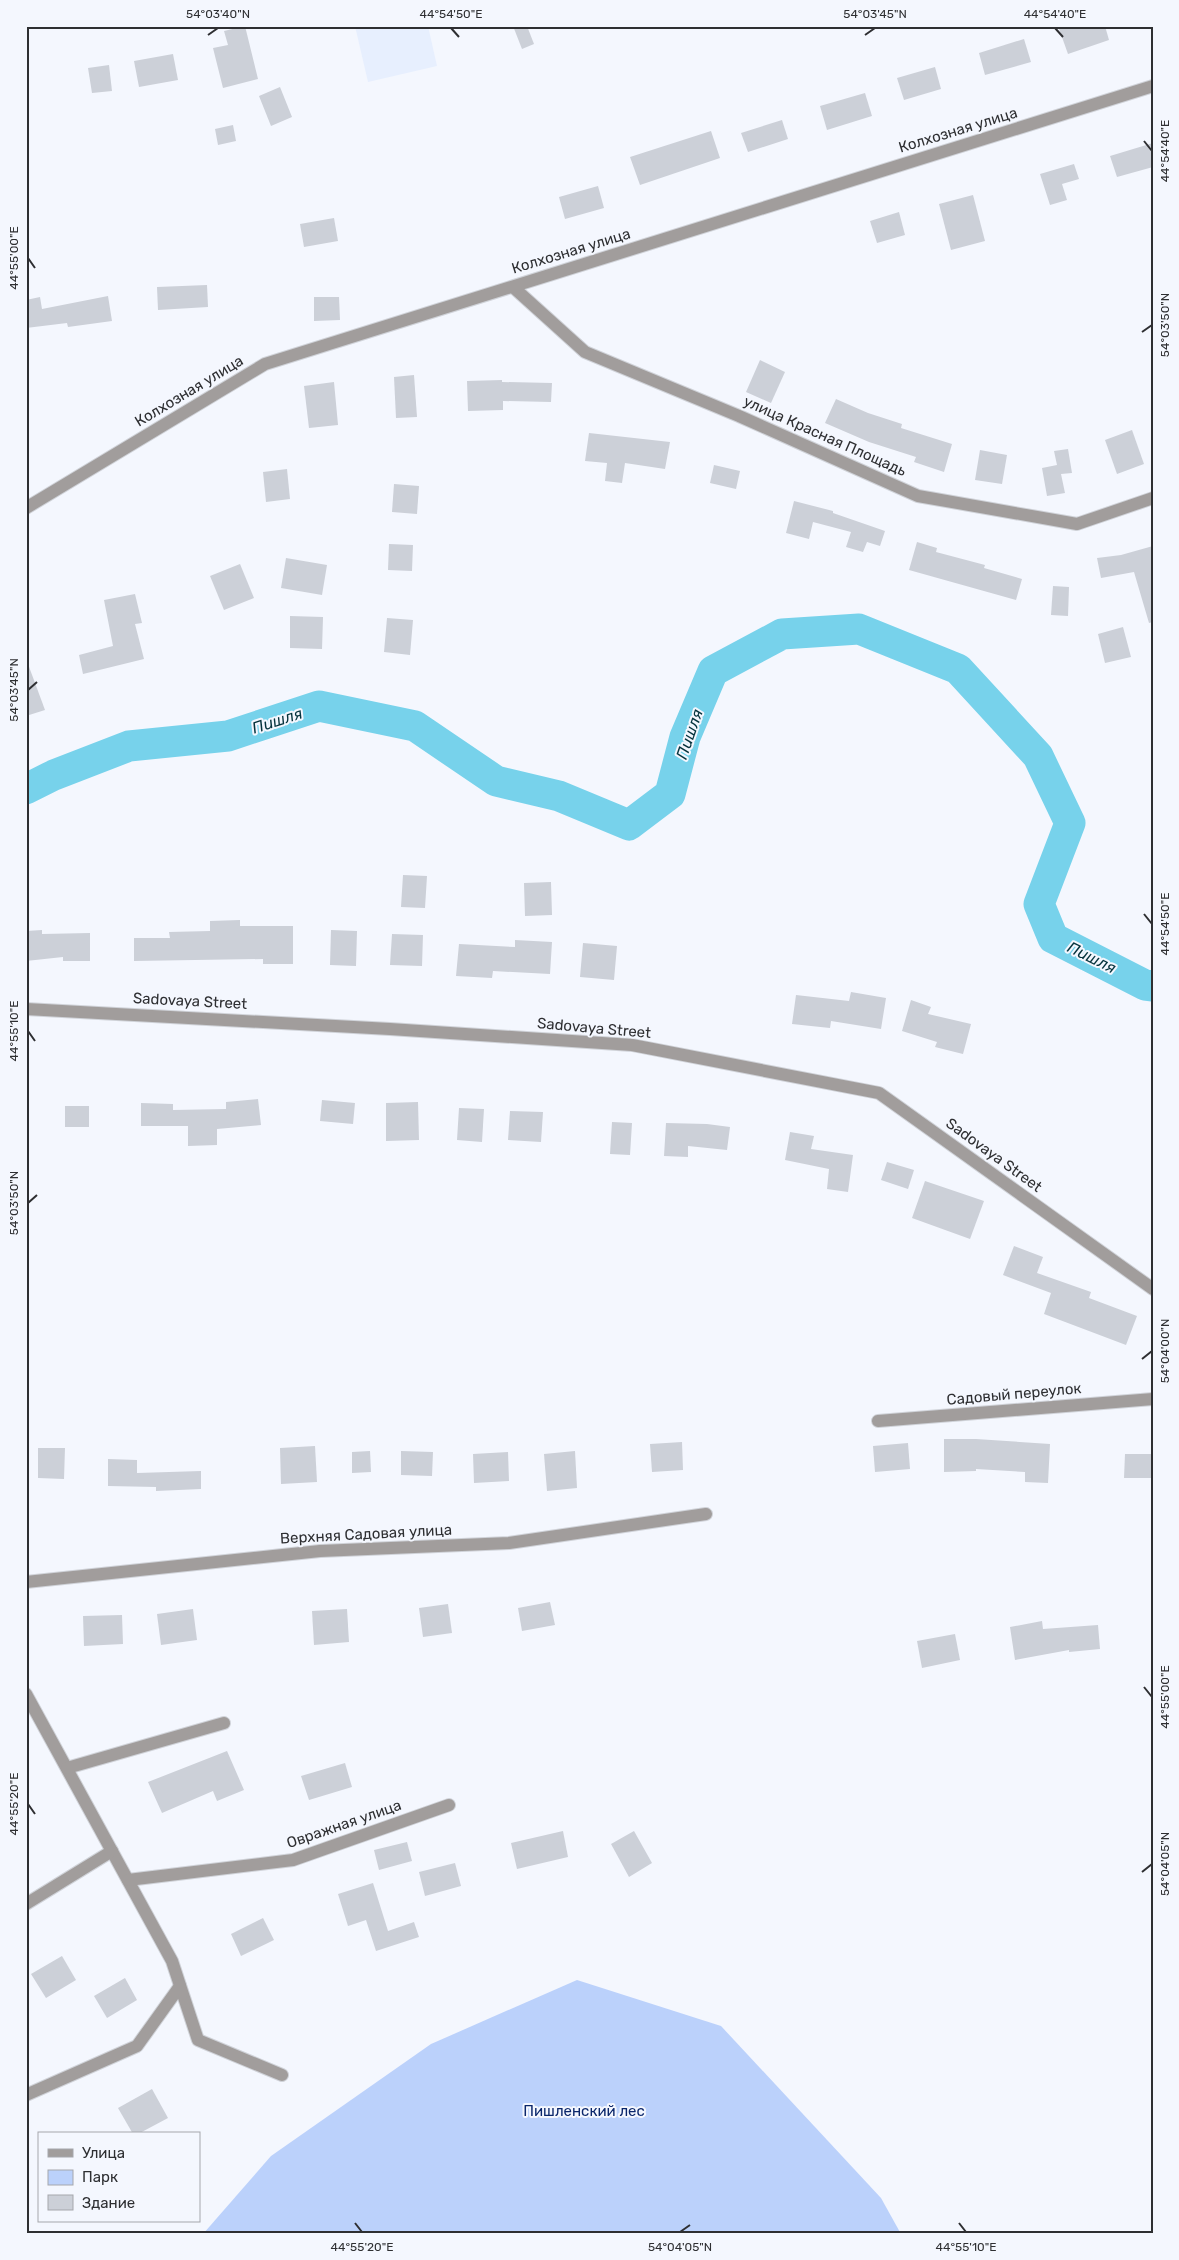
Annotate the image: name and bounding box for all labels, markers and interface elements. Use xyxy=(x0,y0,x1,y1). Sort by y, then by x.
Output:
text: 54°03'40"N xyxy=(186,7,250,21)
text: 44°54'50"E xyxy=(420,7,483,21)
text: 54°03'45"N xyxy=(843,7,907,21)
text: 44°54'40"E xyxy=(1024,7,1086,21)
street label: Колхозная улица xyxy=(897,103,1019,157)
text: 44°54'40"E xyxy=(1158,120,1172,182)
street label: Колхозная улица xyxy=(510,224,632,278)
text: 44°55'00"E xyxy=(7,226,21,290)
text: 54°03'50"N xyxy=(1158,293,1172,357)
street label: Колхозная улица xyxy=(132,352,246,430)
street label: улица Красная Площадь xyxy=(741,392,910,480)
text: 54°03'45"N xyxy=(7,658,21,722)
water label: Пишля xyxy=(250,703,305,737)
water label: Пишля xyxy=(672,706,707,762)
text: 44°54'50"E xyxy=(1158,893,1172,956)
water label: Пишля xyxy=(1064,938,1119,977)
street label: Sadovaya Street xyxy=(132,989,248,1013)
text: 44°55'10"E xyxy=(7,1001,21,1061)
street label: Sadovaya Street xyxy=(536,1014,652,1042)
street label: Sadovaya Street xyxy=(942,1114,1046,1196)
text: 54°03'50"N xyxy=(7,1171,21,1235)
text: 54°04'00"N xyxy=(1158,1319,1172,1383)
street label: Садовый переулок xyxy=(946,1379,1082,1409)
street label: Верхняя Садовая улица xyxy=(280,1521,452,1547)
text: 44°55'00"E xyxy=(1158,1665,1172,1729)
text: 44°55'20"E xyxy=(7,1773,21,1835)
street label: Овражная улица xyxy=(284,1796,404,1852)
text: 54°04'05"N xyxy=(1158,1832,1172,1896)
park label: Пишленский лес xyxy=(523,2102,645,2120)
legend xyxy=(38,2132,200,2222)
text: Улица xyxy=(82,2144,125,2162)
text: Парк xyxy=(82,2168,118,2186)
text: Здание xyxy=(82,2194,135,2212)
text: 44°55'20"E xyxy=(331,2240,393,2254)
text: 54°04'05"N xyxy=(648,2240,712,2254)
text: 44°55'10"E xyxy=(936,2240,996,2254)

